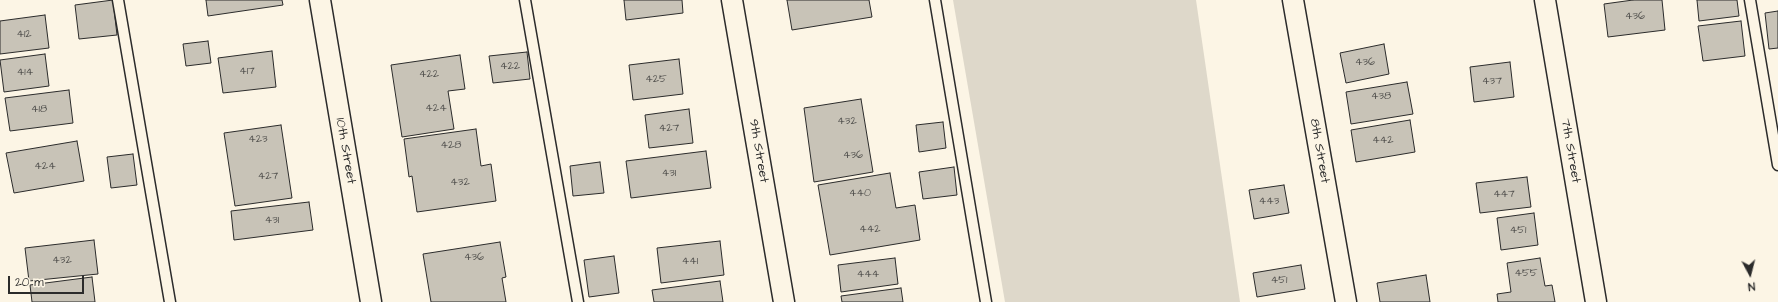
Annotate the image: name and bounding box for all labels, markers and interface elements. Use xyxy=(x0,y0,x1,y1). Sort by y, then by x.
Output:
house number: 436 xyxy=(1625,10,1645,24)
house number: 412 xyxy=(16,28,32,42)
house number: 436 xyxy=(1355,56,1375,70)
house number: 422 xyxy=(500,60,520,74)
house number: 417 xyxy=(239,65,255,79)
house number: 414 xyxy=(17,66,33,80)
house number: 422 xyxy=(419,68,439,82)
house number: 425 xyxy=(645,73,667,87)
house number: 437 xyxy=(1482,75,1502,89)
house number: 438 xyxy=(1371,90,1391,104)
house number: 424 xyxy=(425,102,447,116)
house number: 418 xyxy=(31,103,47,117)
house number: 432 xyxy=(837,115,857,129)
street label: 10th Street xyxy=(332,117,358,185)
street label: 8th Street xyxy=(1306,117,1332,185)
street label: 9th Street xyxy=(745,118,771,184)
street label: 7th Street xyxy=(1557,118,1583,184)
house number: 427 xyxy=(659,122,679,136)
house number: 423 xyxy=(248,133,268,147)
house number: 442 xyxy=(1372,134,1394,148)
house number: 428 xyxy=(441,139,461,153)
house number: 436 xyxy=(843,149,863,163)
house number: 424 xyxy=(34,160,56,174)
house number: 431 xyxy=(662,167,676,181)
house number: 427 xyxy=(258,170,278,184)
house number: 432 xyxy=(450,176,470,190)
house number: 440 xyxy=(849,187,871,201)
house number: 447 xyxy=(1493,188,1515,202)
house number: 443 xyxy=(1259,195,1279,209)
house number: 431 xyxy=(265,214,279,228)
house number: 442 xyxy=(859,223,881,237)
house number: 451 xyxy=(1510,224,1526,238)
house number: 436 xyxy=(464,251,484,265)
house number: 432 xyxy=(52,254,72,268)
north arrow xyxy=(1730,254,1770,294)
house number: 441 xyxy=(682,255,698,269)
house number: 455 xyxy=(1514,267,1538,281)
scale bar xyxy=(10,268,86,294)
house number: 444 xyxy=(857,268,879,282)
text: 20 m xyxy=(15,274,44,291)
house number: 451 xyxy=(1271,274,1287,288)
text: N xyxy=(1747,279,1756,294)

